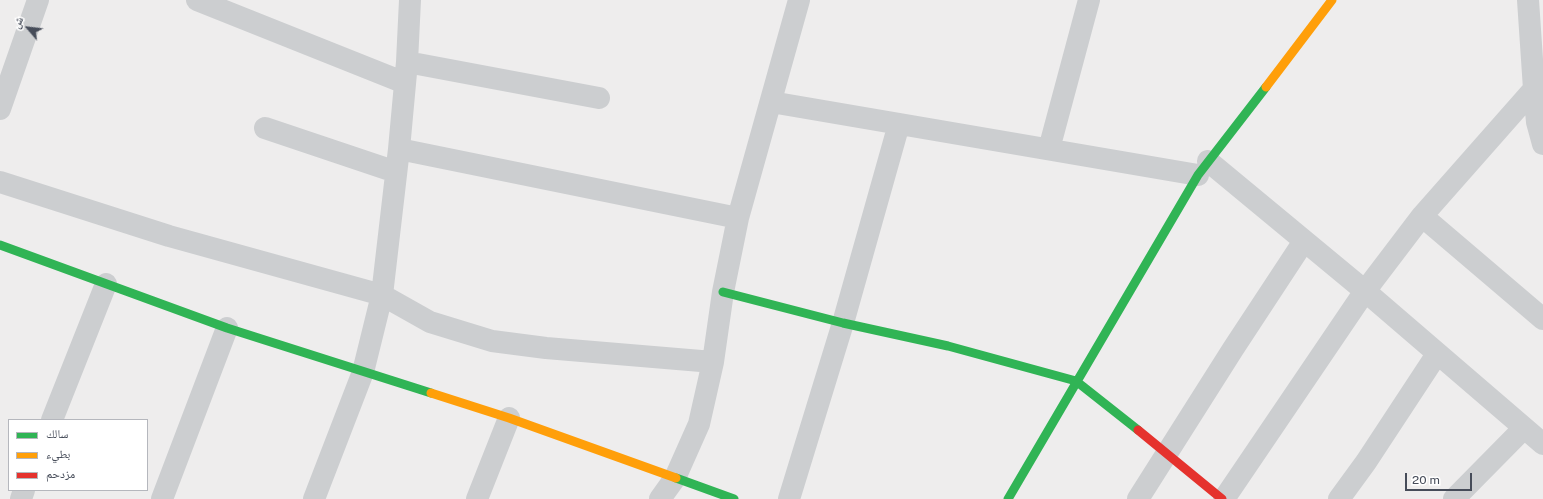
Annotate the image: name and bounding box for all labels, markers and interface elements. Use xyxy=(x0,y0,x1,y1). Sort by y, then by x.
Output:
north arrow xyxy=(8,8,48,48)
text: ش xyxy=(9,14,25,30)
legend xyxy=(8,419,148,491)
text: سالك xyxy=(46,427,68,441)
text: بطيء xyxy=(46,447,70,461)
scale bar xyxy=(1407,465,1474,491)
text: مزدحم xyxy=(46,467,75,481)
text: 20 m xyxy=(1412,473,1440,487)

